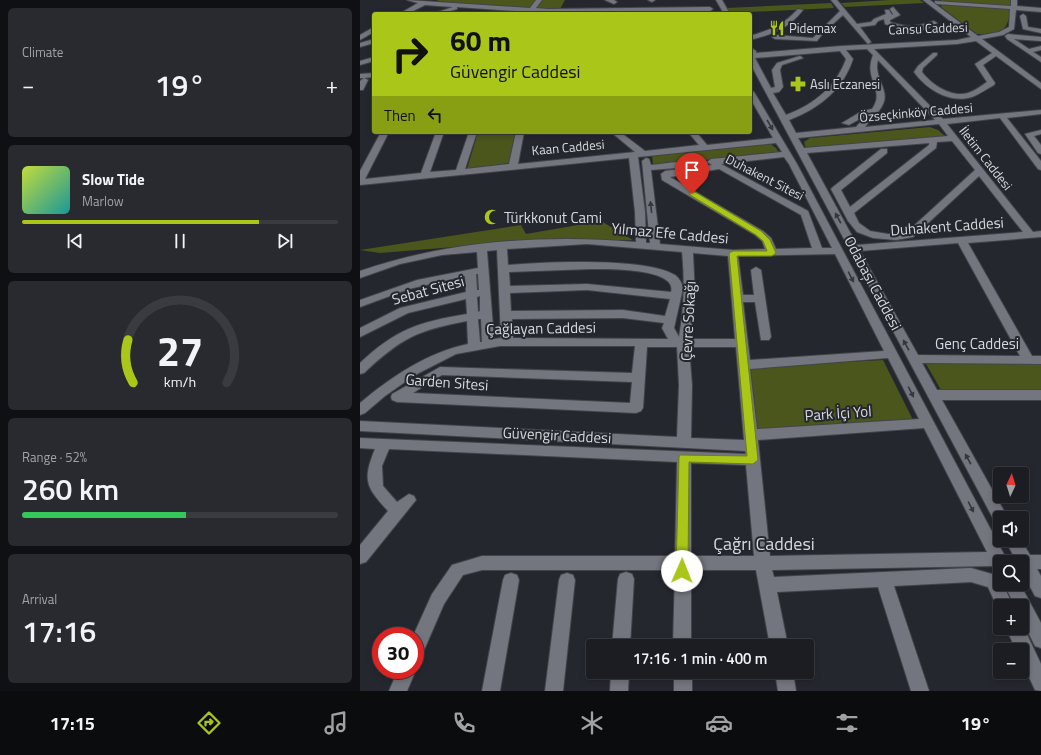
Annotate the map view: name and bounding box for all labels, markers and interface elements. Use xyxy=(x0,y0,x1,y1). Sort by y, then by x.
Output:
street label: Cansu Caddesi xyxy=(888,17,968,39)
place label: Pidemax xyxy=(789,18,836,38)
text: 60 m xyxy=(450,19,511,62)
restaurant icon: Pidemax xyxy=(768,19,786,37)
icon: right xyxy=(384,28,436,80)
text: Climate xyxy=(22,42,63,62)
text: Güvengir Caddesi xyxy=(450,58,581,85)
text: 19° xyxy=(155,62,205,108)
text: − xyxy=(22,68,34,102)
text: + xyxy=(326,68,338,102)
place label: Aslı Eczanesi xyxy=(810,74,880,94)
pharmacy icon: Aslı Eczanesi xyxy=(789,75,807,93)
street label: Özseçkinköy Caddesi xyxy=(859,97,973,127)
text: Then xyxy=(384,104,416,127)
icon: left xyxy=(424,104,446,126)
one-way arrow xyxy=(767,119,774,131)
street label: İletim Caddesi xyxy=(955,122,1017,194)
street label: Kaan Caddesi xyxy=(531,134,605,160)
street label: Duhakent Sitesi xyxy=(722,149,808,205)
pin xyxy=(675,153,709,194)
icon: arrive xyxy=(681,159,703,181)
text: Slow Tide xyxy=(82,168,145,191)
text: Marlow xyxy=(82,191,124,211)
one-way arrow xyxy=(648,201,654,213)
place label: Türkkonut Cami xyxy=(504,206,602,229)
mosque icon: Türkkonut Cami xyxy=(483,208,501,226)
street label: Duhakent Caddesi xyxy=(889,211,1005,241)
one-way arrow xyxy=(835,212,842,224)
street label: Yılmaz Efe Caddesi xyxy=(611,216,729,250)
icon: previous xyxy=(64,230,86,252)
icon: pause xyxy=(169,230,191,252)
icon: next xyxy=(274,230,296,252)
street label: Odabaşı Caddesi xyxy=(839,232,907,334)
street label: Sebat Sitesi xyxy=(389,269,467,311)
one-way arrow xyxy=(848,271,855,282)
street label: Çevre Sokağı xyxy=(674,280,702,362)
street label: Çağlayan Caddesi xyxy=(486,316,596,340)
text: 27 xyxy=(157,319,203,382)
street label: Genç Caddesi xyxy=(935,332,1019,355)
one-way arrow xyxy=(903,339,909,351)
street label: Garden Sitesi xyxy=(405,368,489,396)
text: km/h xyxy=(164,371,196,393)
one-way arrow xyxy=(908,386,915,398)
street label: Park İçi Yol xyxy=(804,399,872,427)
street label: Güvengir Caddesi xyxy=(502,421,612,449)
text: Range · 52% xyxy=(22,447,87,467)
one-way arrow xyxy=(965,453,972,465)
text: 260 km xyxy=(22,466,119,512)
north arrow xyxy=(993,467,1029,503)
map controls xyxy=(993,467,1029,679)
one-way arrow xyxy=(968,501,975,513)
button: sound xyxy=(993,511,1029,547)
street label: Çağrı Caddesi xyxy=(713,530,815,557)
position arrow xyxy=(661,550,703,592)
button: search xyxy=(993,555,1029,591)
text: Arrival xyxy=(22,589,57,609)
button: + xyxy=(993,599,1029,635)
text: 17:16 xyxy=(22,608,96,654)
speed limit sign: 30 xyxy=(372,627,424,679)
button: − xyxy=(993,643,1029,679)
text: 17:16 · 1 min · 400 m xyxy=(633,647,767,670)
icon: directions xyxy=(195,709,223,737)
icon: music xyxy=(322,709,350,737)
icon: phone xyxy=(450,709,478,737)
icon: climate xyxy=(578,709,606,737)
icon: car xyxy=(705,709,733,737)
icon: filters xyxy=(833,709,861,737)
text: 17:15 xyxy=(50,710,95,737)
text: 19° xyxy=(961,710,991,737)

